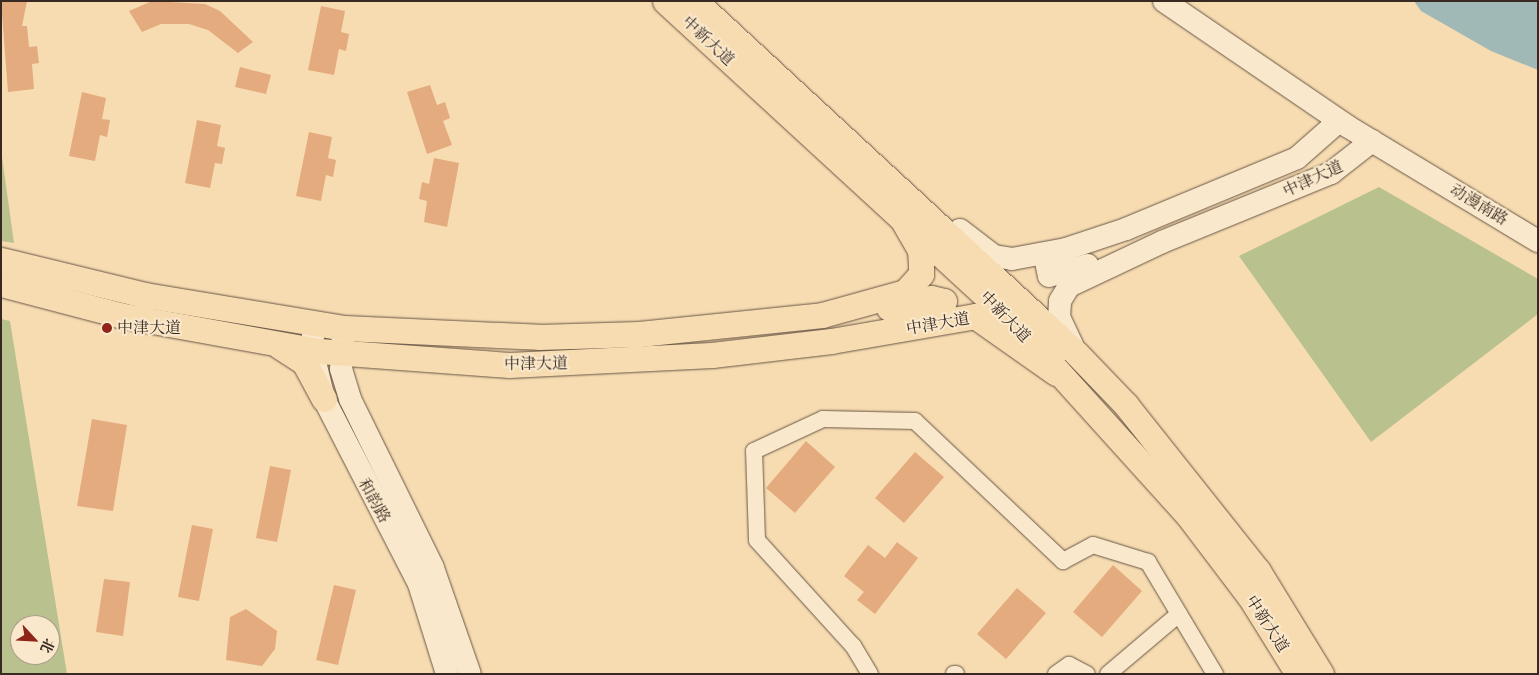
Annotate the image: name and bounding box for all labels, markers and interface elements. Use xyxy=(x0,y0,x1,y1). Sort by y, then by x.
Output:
street label: 中新大道 xyxy=(678,12,738,70)
street label: 中津大道 xyxy=(1280,157,1346,201)
street label: 动漫南路 xyxy=(1447,180,1511,230)
street label: 中新大道 xyxy=(976,287,1034,347)
street label: 中津大道 xyxy=(905,309,971,339)
place label: 中津大道 xyxy=(117,318,181,338)
marker: 中津大道 xyxy=(101,322,113,334)
street label: 中津大道 xyxy=(504,354,568,374)
street label: 和韵路 xyxy=(354,475,394,527)
street label: 中新大道 xyxy=(1242,592,1292,656)
north arrow xyxy=(10,615,60,665)
text: 北 xyxy=(37,636,59,656)

